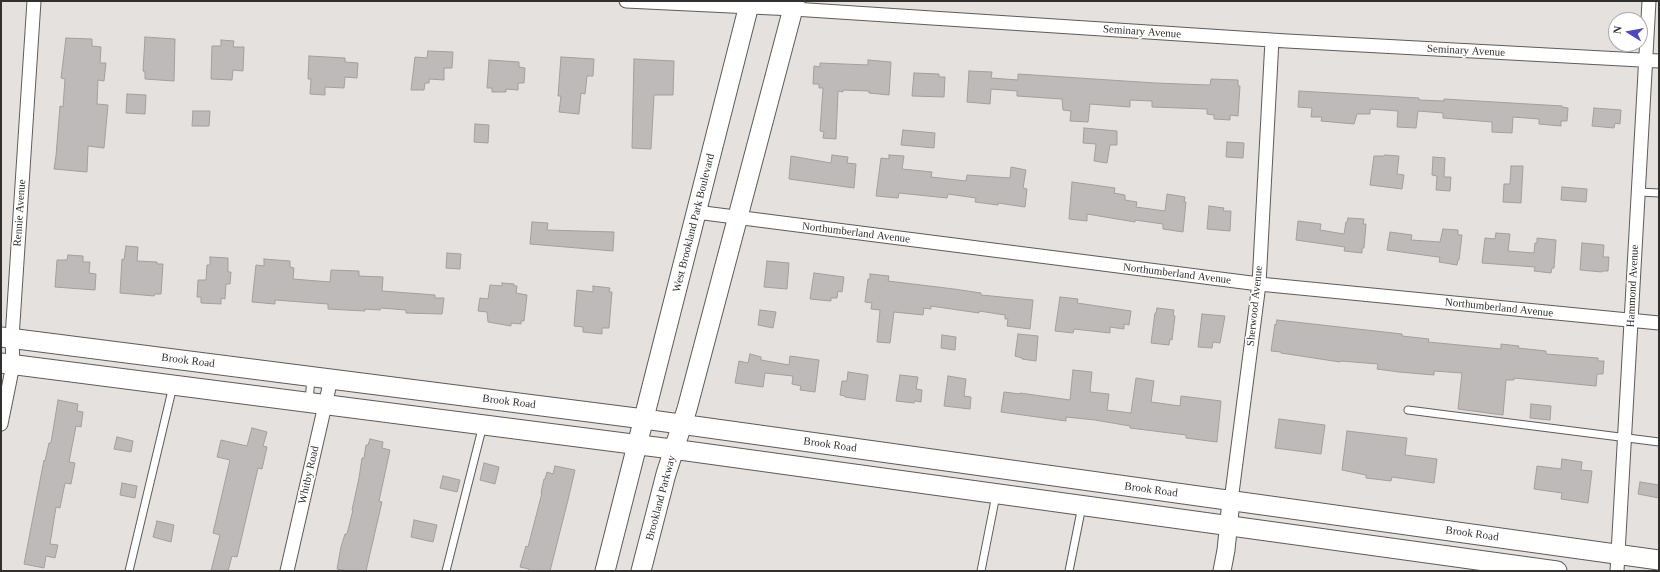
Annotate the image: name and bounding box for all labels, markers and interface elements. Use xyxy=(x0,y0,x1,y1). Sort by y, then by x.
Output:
north arrow xyxy=(1608,12,1648,52)
street label: Seminary Avenue xyxy=(1102,23,1182,41)
text: N xyxy=(1611,25,1624,35)
street label: Seminary Avenue xyxy=(1427,42,1505,60)
street label: West Brookland Park Boulevard xyxy=(670,152,718,294)
street label: Rennie Avenue xyxy=(11,179,29,247)
street label: Northumberland Avenue xyxy=(801,220,911,246)
street label: Hammond Avenue xyxy=(1624,244,1642,328)
street label: Northumberland Avenue xyxy=(1122,261,1232,287)
street label: Sherwood Avenue xyxy=(1244,265,1266,347)
street label: Northumberland Avenue xyxy=(1444,296,1554,320)
street label: Brook Road xyxy=(161,351,215,371)
street label: Brook Road xyxy=(482,392,536,412)
street label: Brook Road xyxy=(803,435,857,455)
street label: Whitby Road xyxy=(296,445,322,505)
street label: Brookland Parkway xyxy=(643,454,679,542)
street label: Brook Road xyxy=(1124,480,1178,500)
street label: Brook Road xyxy=(1445,524,1499,544)

